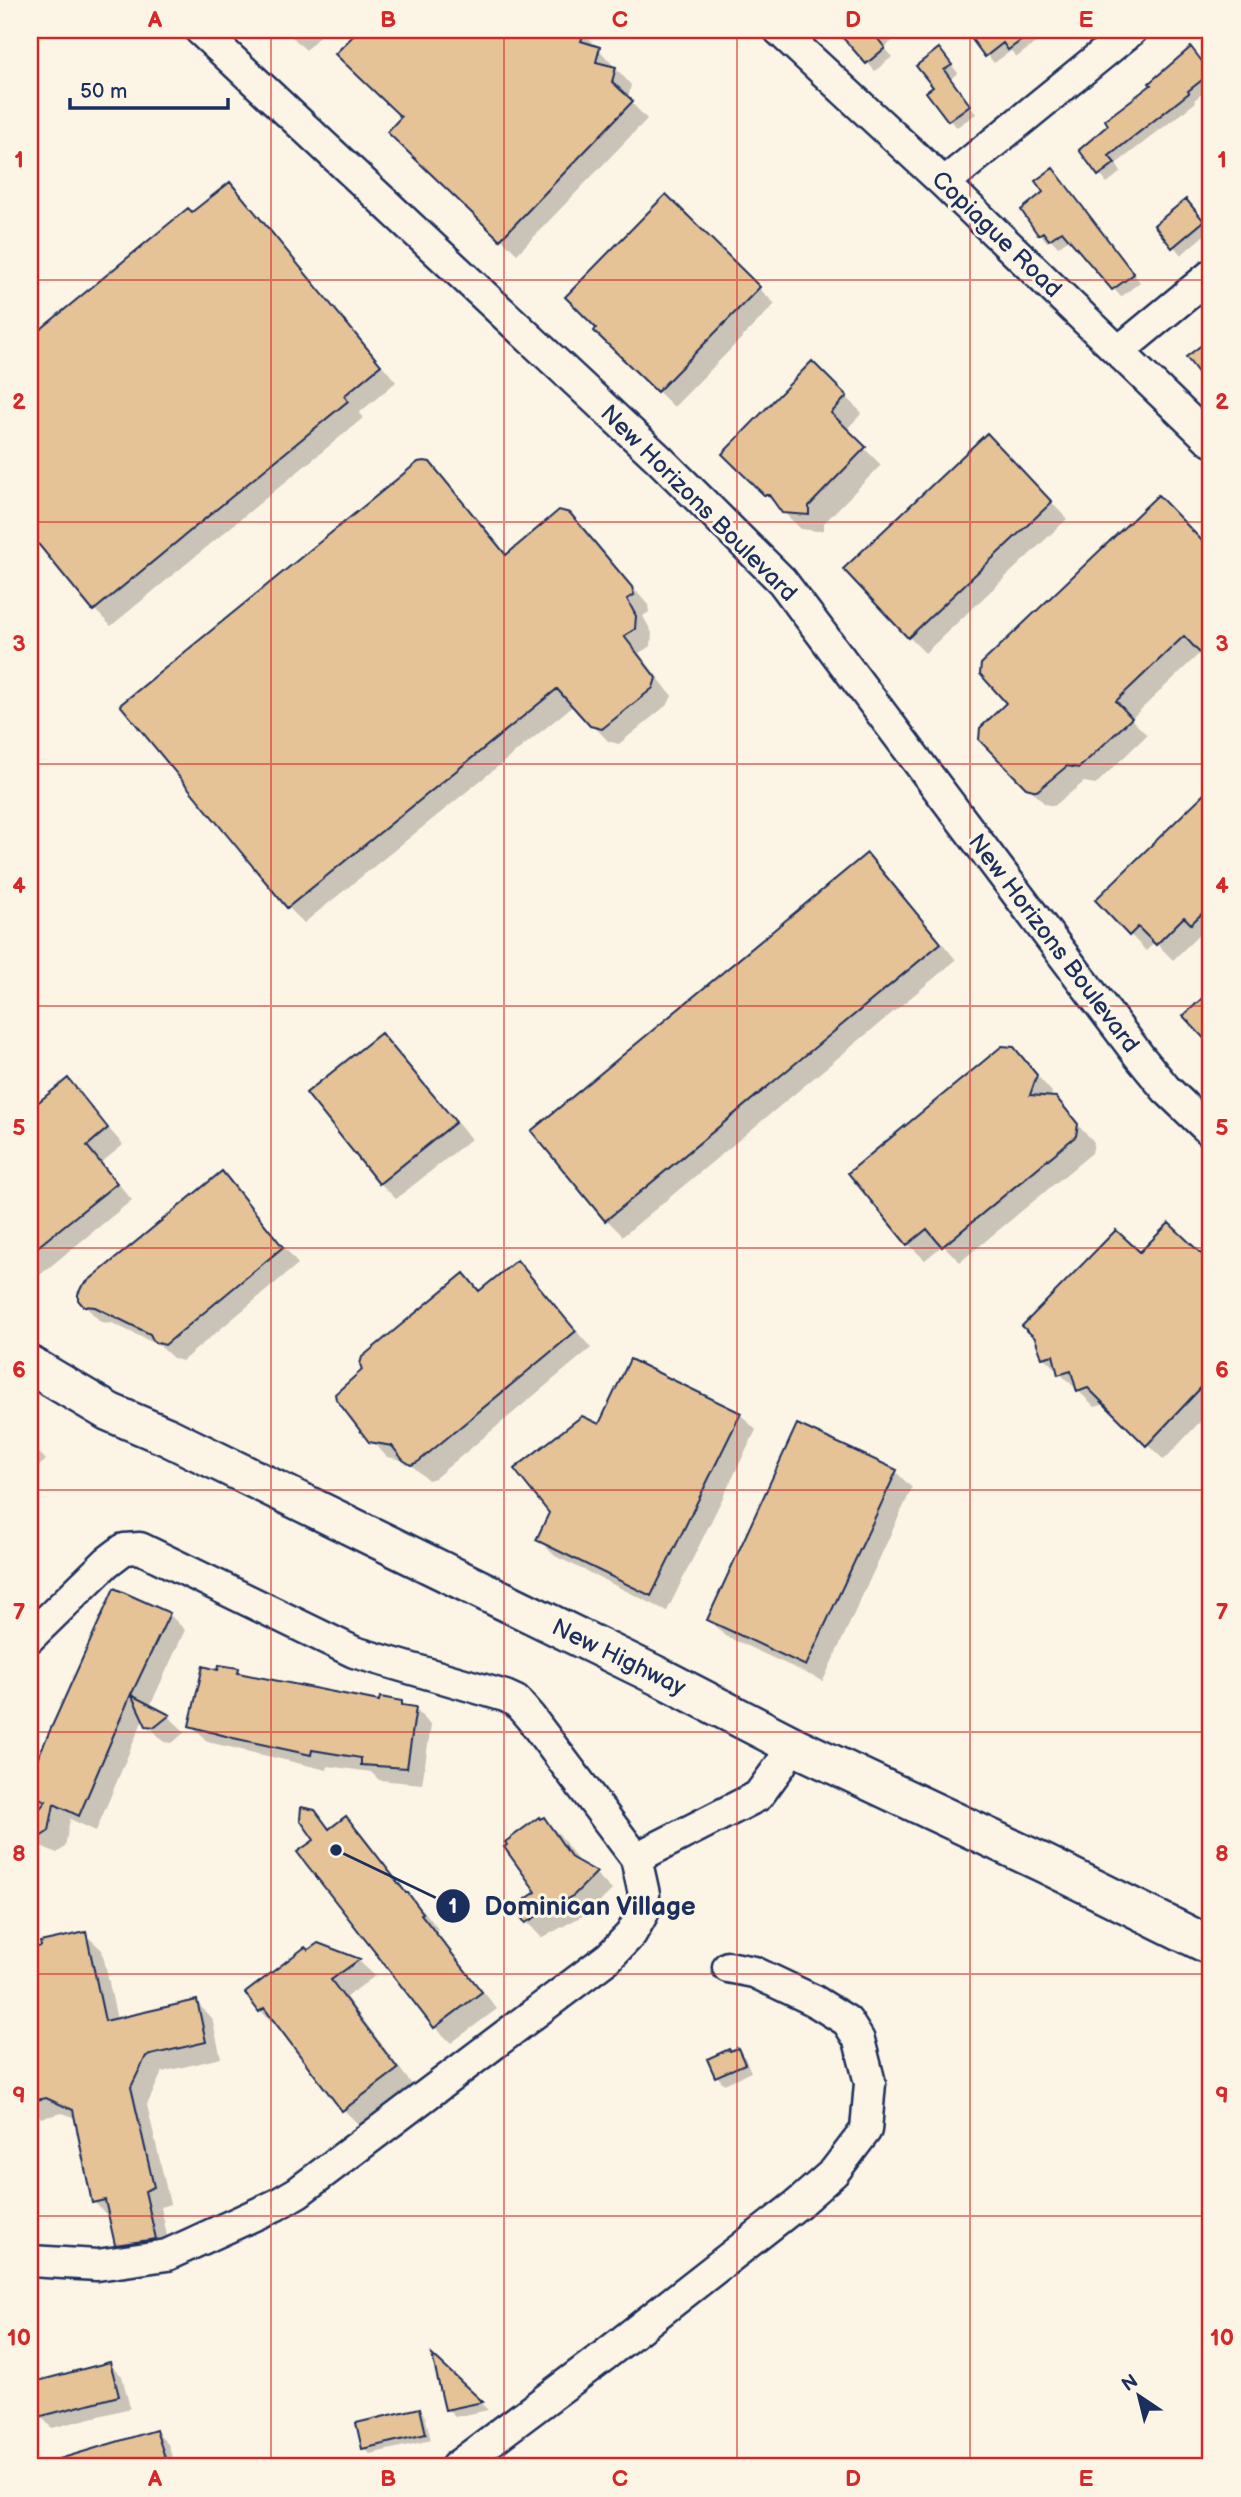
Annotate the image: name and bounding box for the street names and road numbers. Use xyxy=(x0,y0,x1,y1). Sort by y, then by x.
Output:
street label: Copiague Road xyxy=(926,165,1068,304)
street label: New Horizons Boulevard xyxy=(594,399,803,608)
street label: New Horizons Boulevard xyxy=(962,828,1145,1058)
street label: New Highway xyxy=(547,1613,691,1702)

